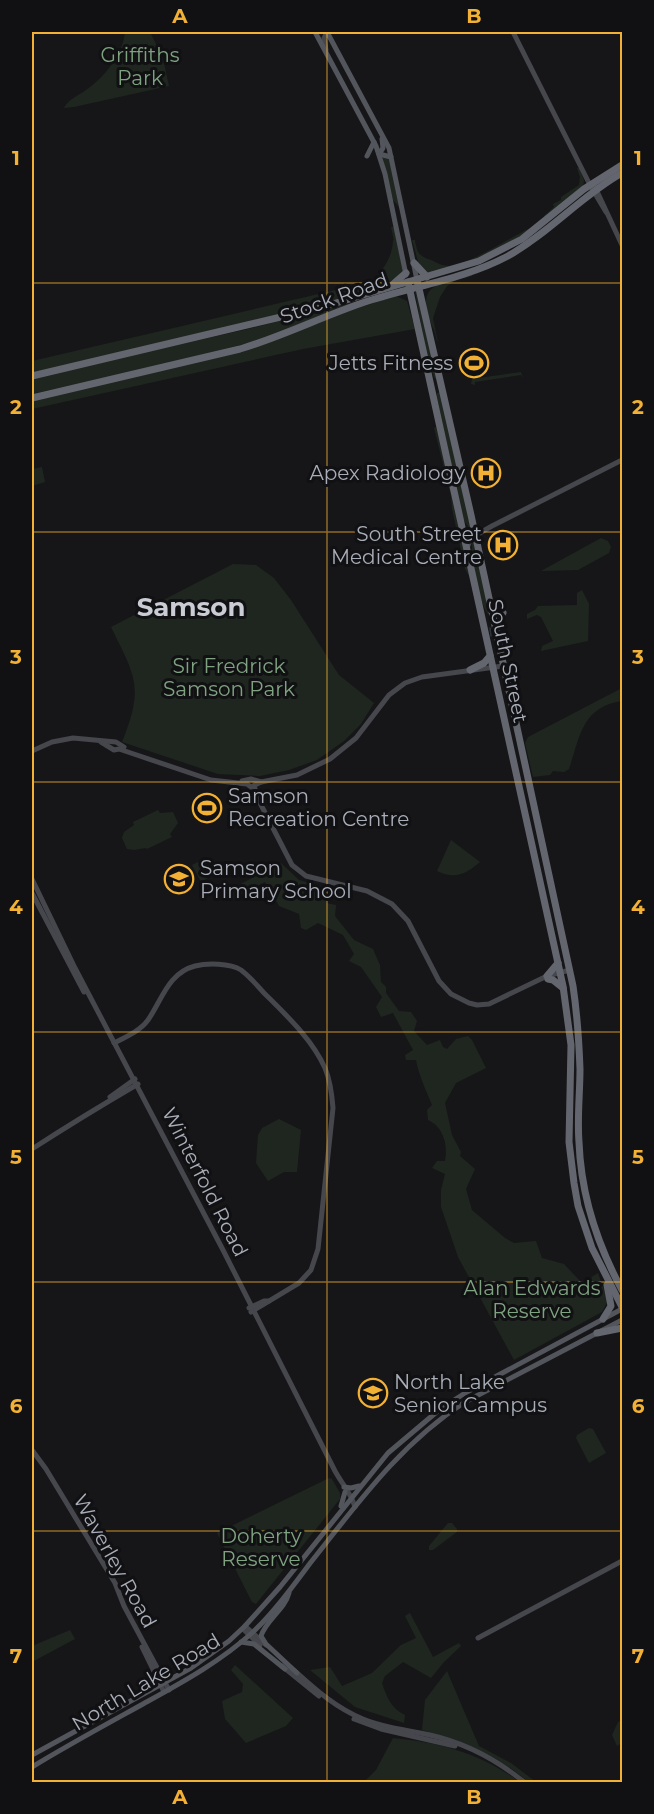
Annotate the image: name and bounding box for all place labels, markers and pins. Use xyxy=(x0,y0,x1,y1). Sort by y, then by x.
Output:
sports icon: Jetts Fitness xyxy=(458,347,490,379)
place label: Jetts Fitness xyxy=(328,351,453,375)
hospital icon: Apex Radiology xyxy=(470,457,502,489)
place label: Apex Radiology xyxy=(309,461,465,485)
place label: South Street Medical Centre xyxy=(331,522,482,569)
hospital icon: South Street Medical Centre xyxy=(487,529,519,561)
place label: Samson Recreation Centre xyxy=(228,784,409,831)
sports icon: Samson Recreation Centre xyxy=(191,792,223,824)
place label: Samson Primary School xyxy=(200,856,352,903)
school or university icon: Samson Primary School xyxy=(163,863,195,895)
place label: North Lake Senior Campus xyxy=(394,1370,547,1417)
school or university icon: North Lake Senior Campus xyxy=(357,1377,389,1409)

